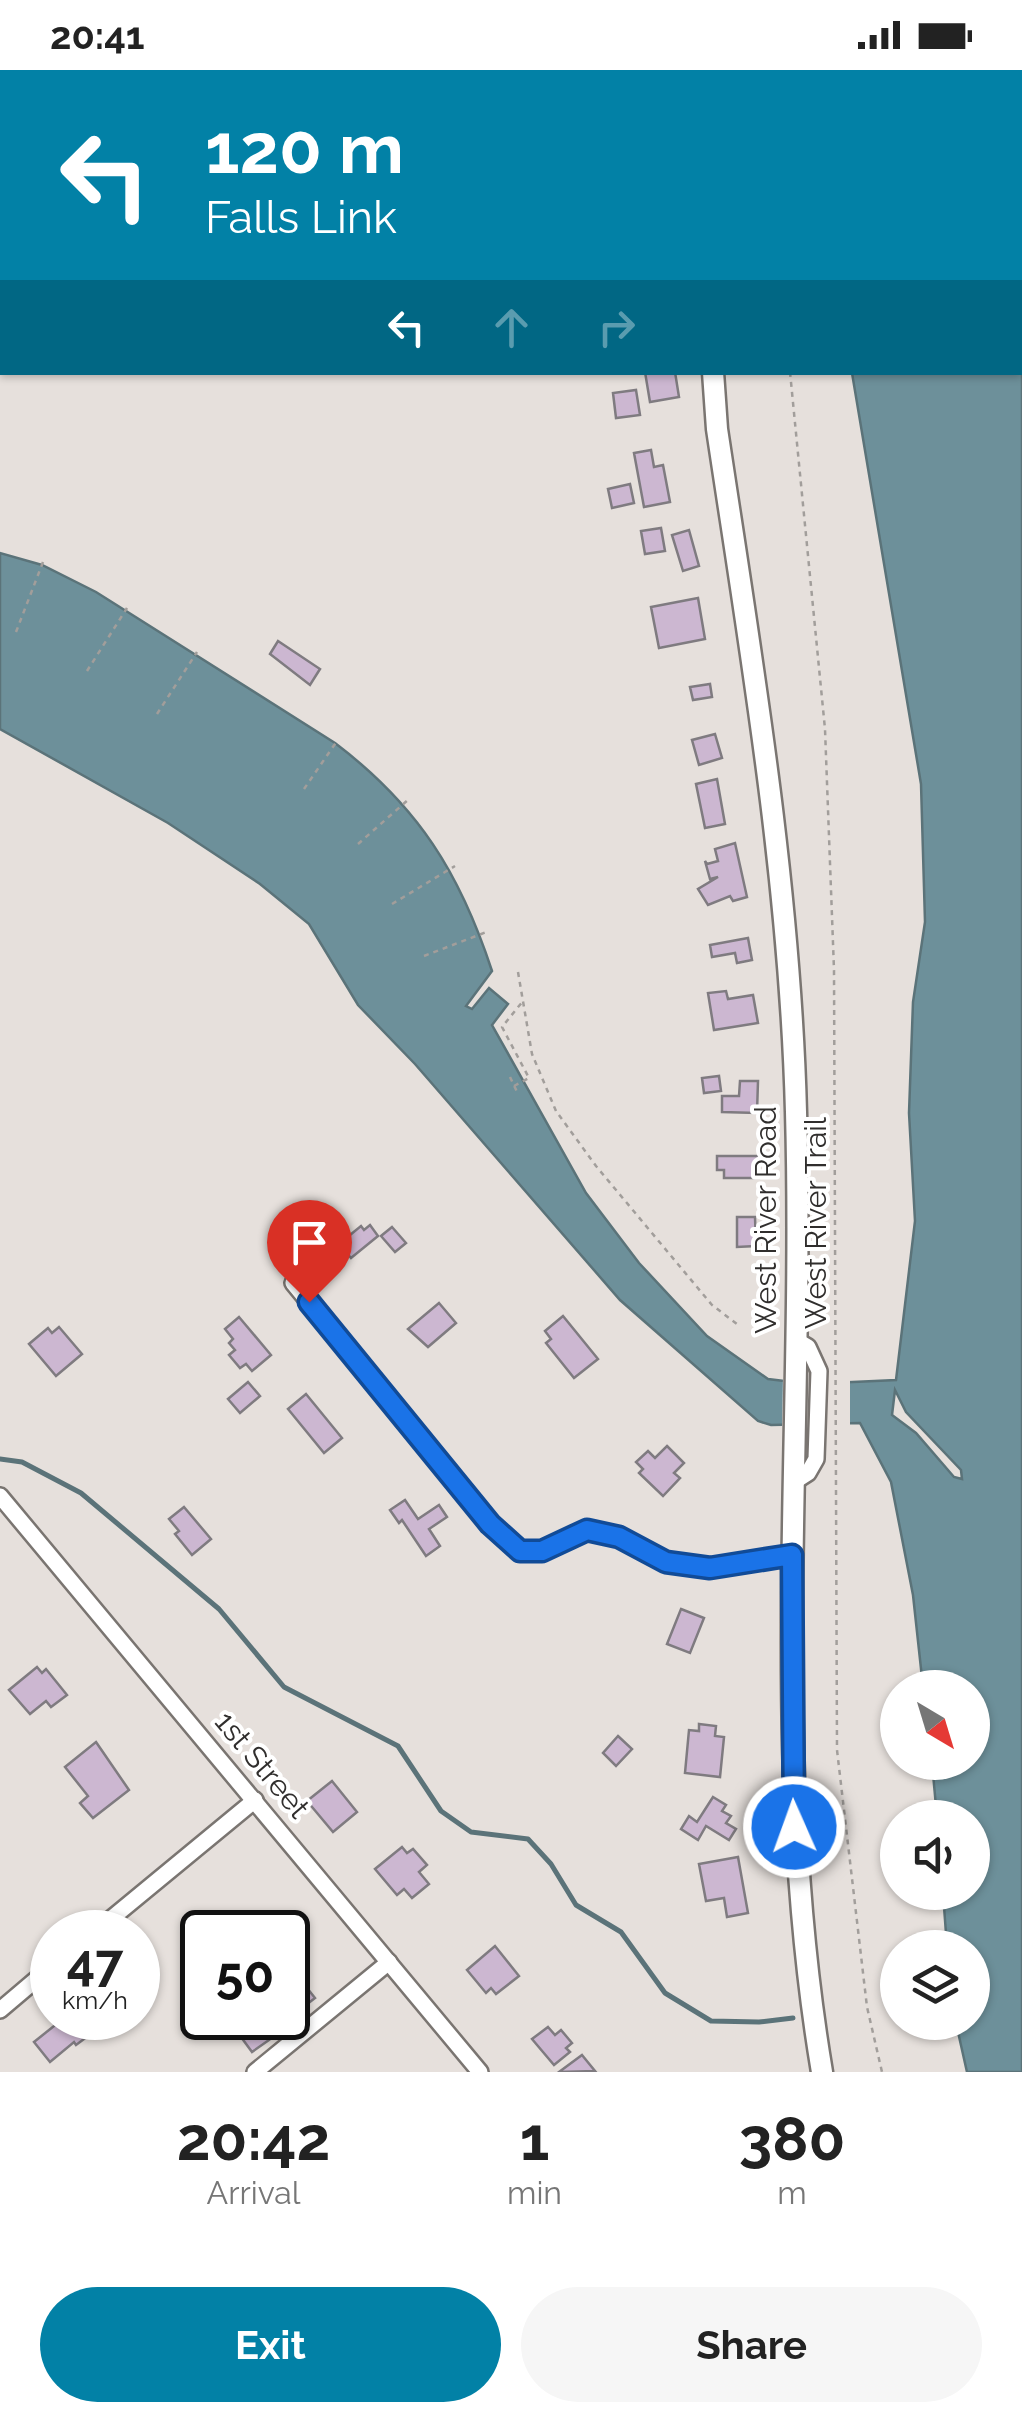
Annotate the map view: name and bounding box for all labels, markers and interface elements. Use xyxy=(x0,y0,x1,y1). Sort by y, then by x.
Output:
text: 20:41 xyxy=(50,13,145,58)
text: 120 m xyxy=(205,107,404,189)
icon: left xyxy=(40,110,170,240)
text: Falls Link xyxy=(205,191,397,244)
icon: left xyxy=(379,300,434,355)
icon: ahead xyxy=(484,300,539,355)
icon: right xyxy=(589,300,644,355)
street label: West River Road xyxy=(748,1106,783,1334)
street label: West River Trail xyxy=(798,1116,833,1329)
pin xyxy=(267,1200,352,1303)
icon: arrive xyxy=(282,1215,337,1270)
north arrow xyxy=(880,1670,990,1780)
map controls xyxy=(880,1670,990,2040)
street label: 1st Street xyxy=(208,1704,317,1825)
position arrow xyxy=(742,1775,846,1879)
button: sound xyxy=(880,1800,990,1910)
speed limit sign: 50 xyxy=(180,1910,310,2040)
button: layers xyxy=(880,1930,990,2040)
text: 47 xyxy=(67,1933,123,1992)
text: km/h xyxy=(62,1985,128,2015)
text: 20:42 xyxy=(177,2104,330,2174)
text: 1 xyxy=(520,2104,549,2174)
text: 380 xyxy=(739,2104,845,2174)
text: Arrival xyxy=(207,2174,300,2211)
text: min xyxy=(507,2174,562,2211)
text: m xyxy=(777,2174,807,2211)
button: Exit xyxy=(40,2287,501,2402)
button: Share xyxy=(521,2287,982,2402)

